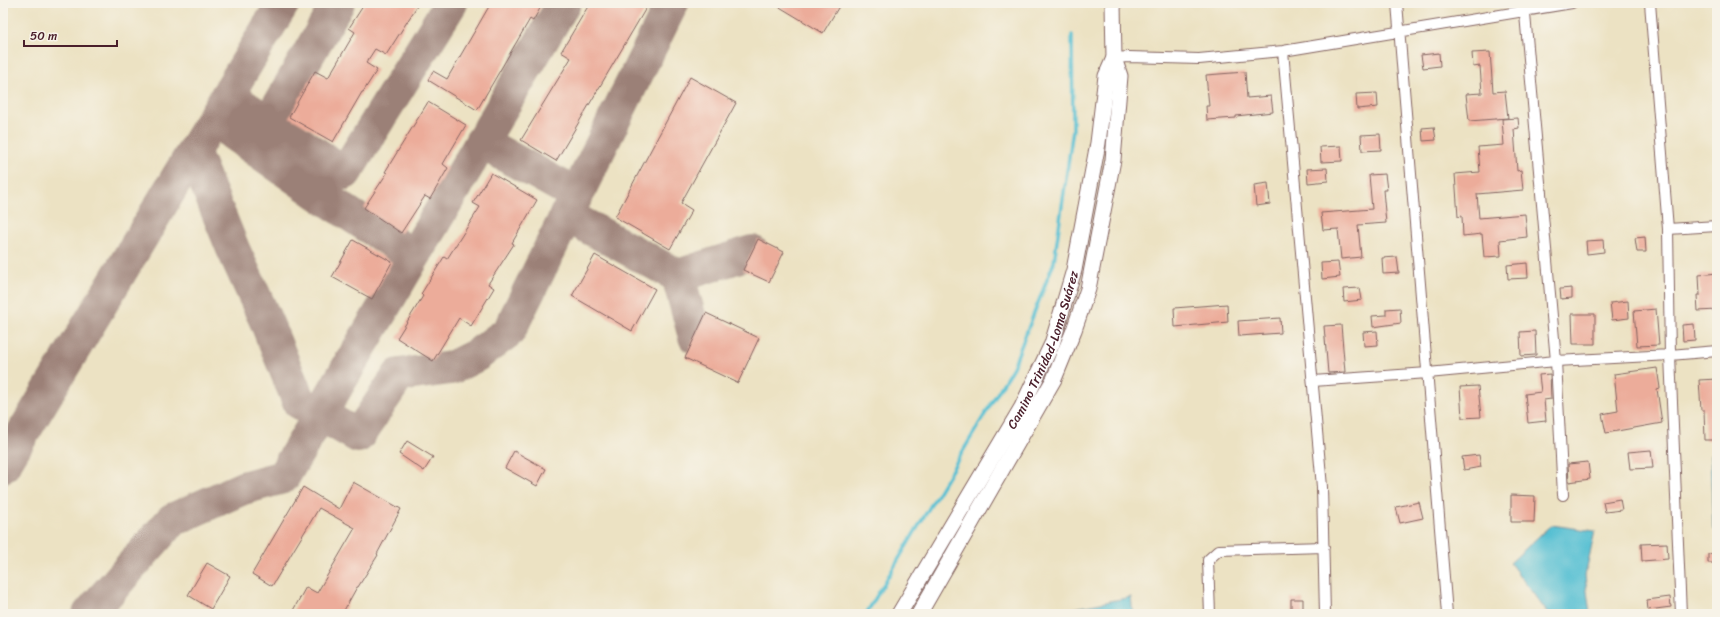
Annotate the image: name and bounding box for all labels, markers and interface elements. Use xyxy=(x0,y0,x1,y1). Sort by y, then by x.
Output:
scale bar xyxy=(24,22,117,48)
text: 50 m xyxy=(30,25,57,47)
street label: Camino Trinidad-Loma Suárez xyxy=(1000,267,1085,433)

